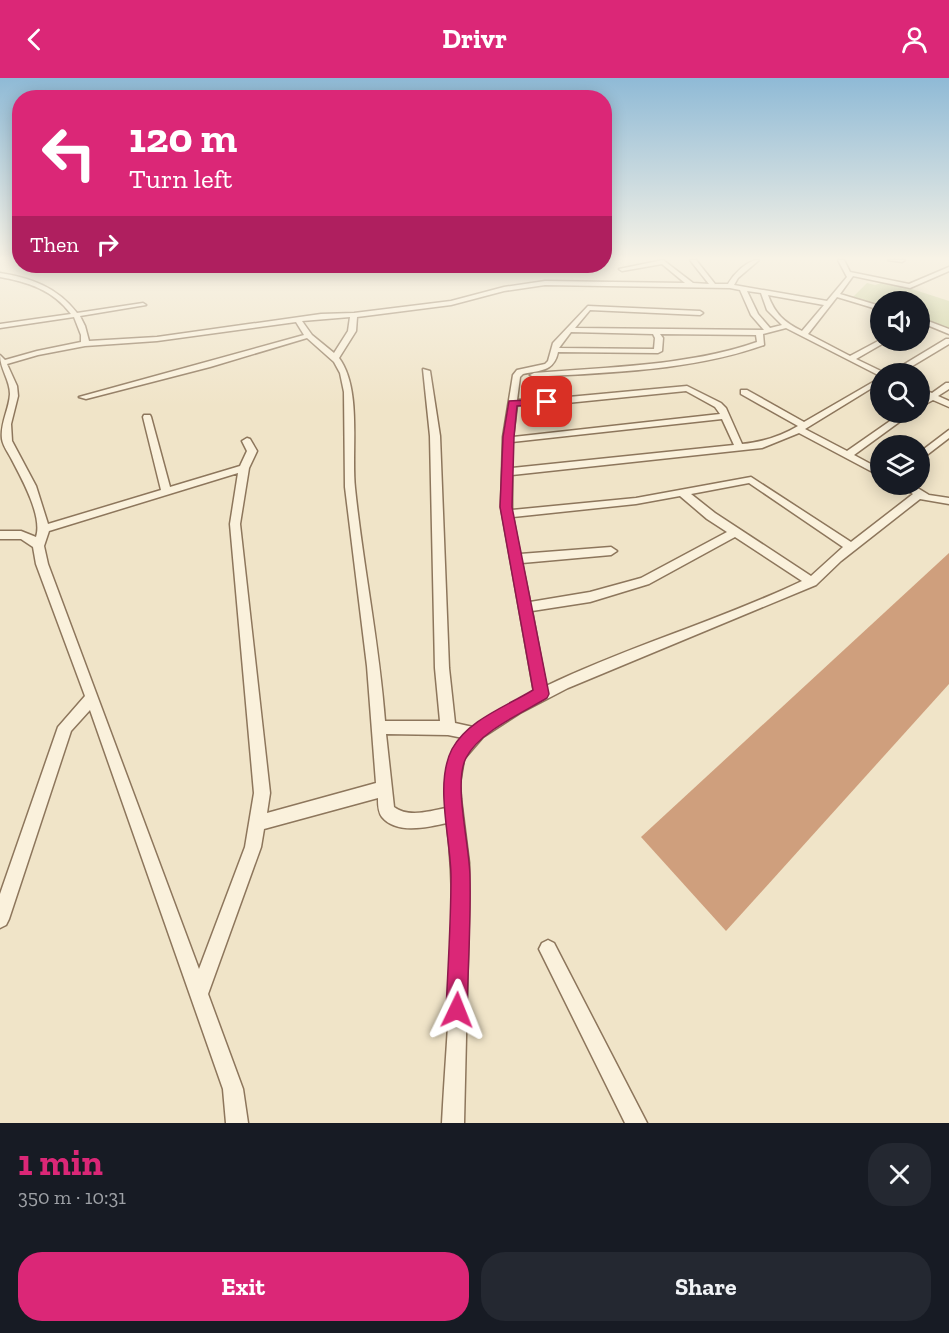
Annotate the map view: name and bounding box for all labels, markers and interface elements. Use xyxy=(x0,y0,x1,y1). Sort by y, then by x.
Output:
icon: back xyxy=(18,23,51,56)
text: Drivr xyxy=(442,23,507,55)
icon: person xyxy=(898,23,931,56)
text: 120 m xyxy=(129,112,237,163)
icon: left xyxy=(30,114,108,192)
text: Turn left xyxy=(129,163,232,195)
icon: right xyxy=(91,228,124,261)
text: Then xyxy=(30,231,79,258)
map controls xyxy=(870,291,930,495)
button: sound xyxy=(870,291,930,351)
button: search xyxy=(870,363,930,423)
pin xyxy=(521,376,572,427)
icon: arrive xyxy=(530,385,563,418)
button: layers xyxy=(870,435,930,495)
position arrow xyxy=(425,978,489,1042)
text: 1 min xyxy=(18,1141,103,1184)
button: close xyxy=(868,1143,931,1206)
text: 350 m · 10:31 xyxy=(18,1185,126,1209)
button: Exit xyxy=(18,1252,469,1321)
button: Share xyxy=(481,1252,931,1321)

